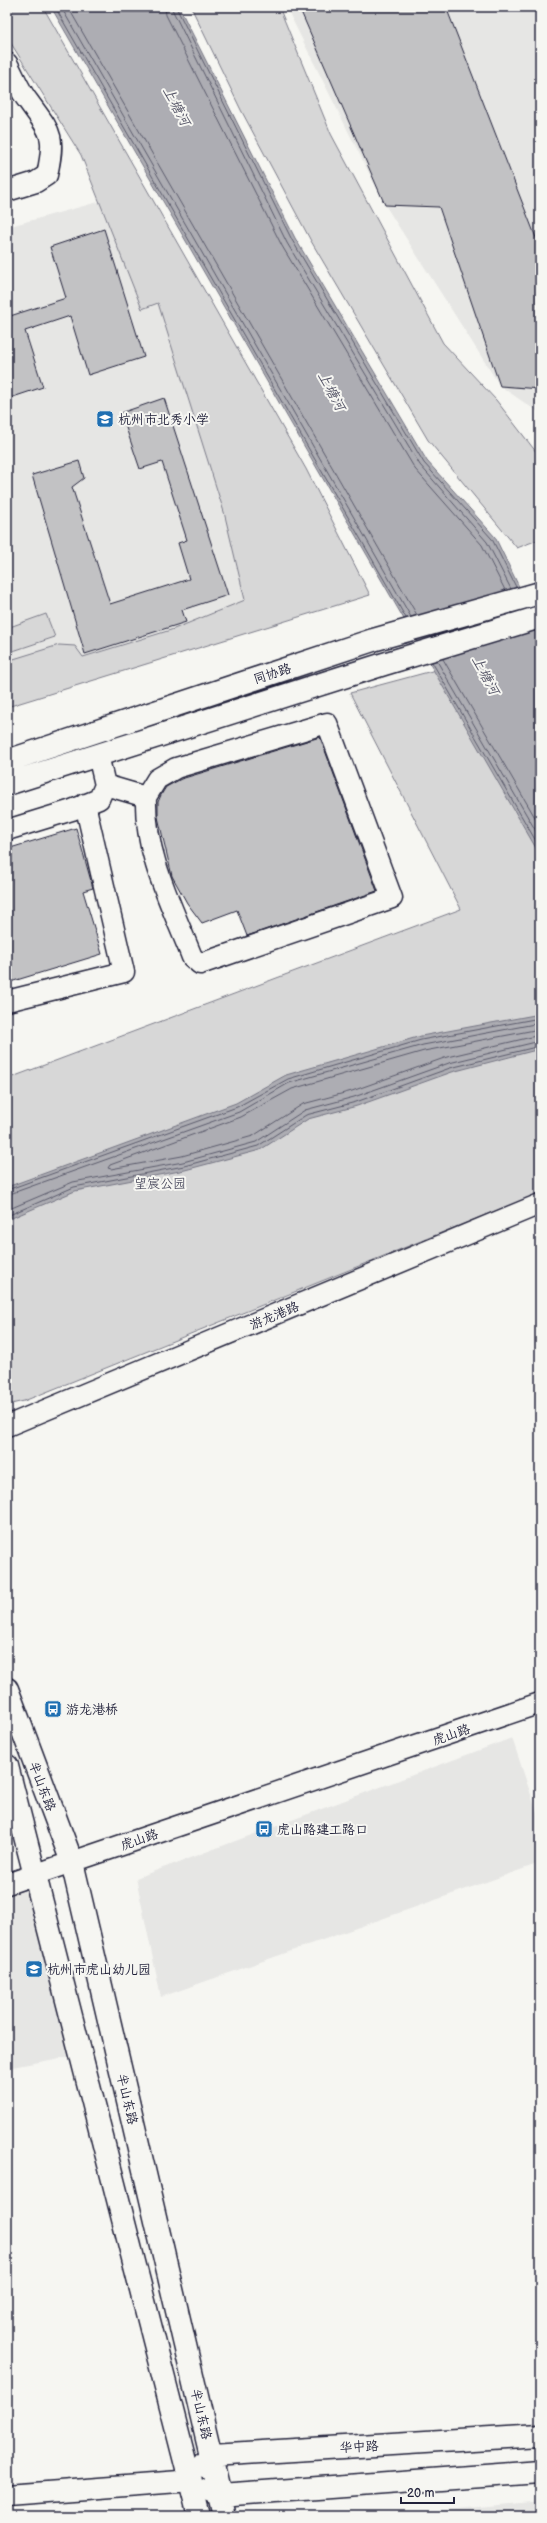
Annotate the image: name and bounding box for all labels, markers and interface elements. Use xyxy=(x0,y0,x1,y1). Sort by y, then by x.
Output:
water label: 上塘河 xyxy=(159,84,195,131)
water label: 上塘河 xyxy=(314,369,350,416)
school or university icon: 杭州市北秀小学 xyxy=(95,409,115,429)
place label: 杭州市北秀小学 xyxy=(118,412,209,428)
water label: 上塘河 xyxy=(468,653,504,700)
street label: 同协路 xyxy=(251,660,293,688)
park label: 望宸公园 xyxy=(134,1176,186,1192)
street label: 游龙港路 xyxy=(247,1298,301,1333)
bus stop icon: 游龙港桥 xyxy=(43,1699,63,1719)
place label: 游龙港桥 xyxy=(66,1702,118,1718)
street label: 虎山路 xyxy=(430,1721,472,1749)
street label: 半山东路 xyxy=(25,1759,59,1814)
bus stop icon: 虎山路建工路口 xyxy=(254,1819,274,1839)
place label: 虎山路建工路口 xyxy=(277,1822,368,1838)
street label: 虎山路 xyxy=(118,1826,160,1854)
school or university icon: 杭州市虎山幼儿园 xyxy=(24,1959,44,1979)
place label: 杭州市虎山幼儿园 xyxy=(47,1962,151,1978)
street label: 半山东路 xyxy=(113,2072,141,2126)
street label: 半山东路 xyxy=(187,2387,215,2441)
street label: 华中路 xyxy=(339,2438,379,2456)
scale bar xyxy=(401,2479,454,2505)
text: 20 m xyxy=(407,2486,434,2501)

